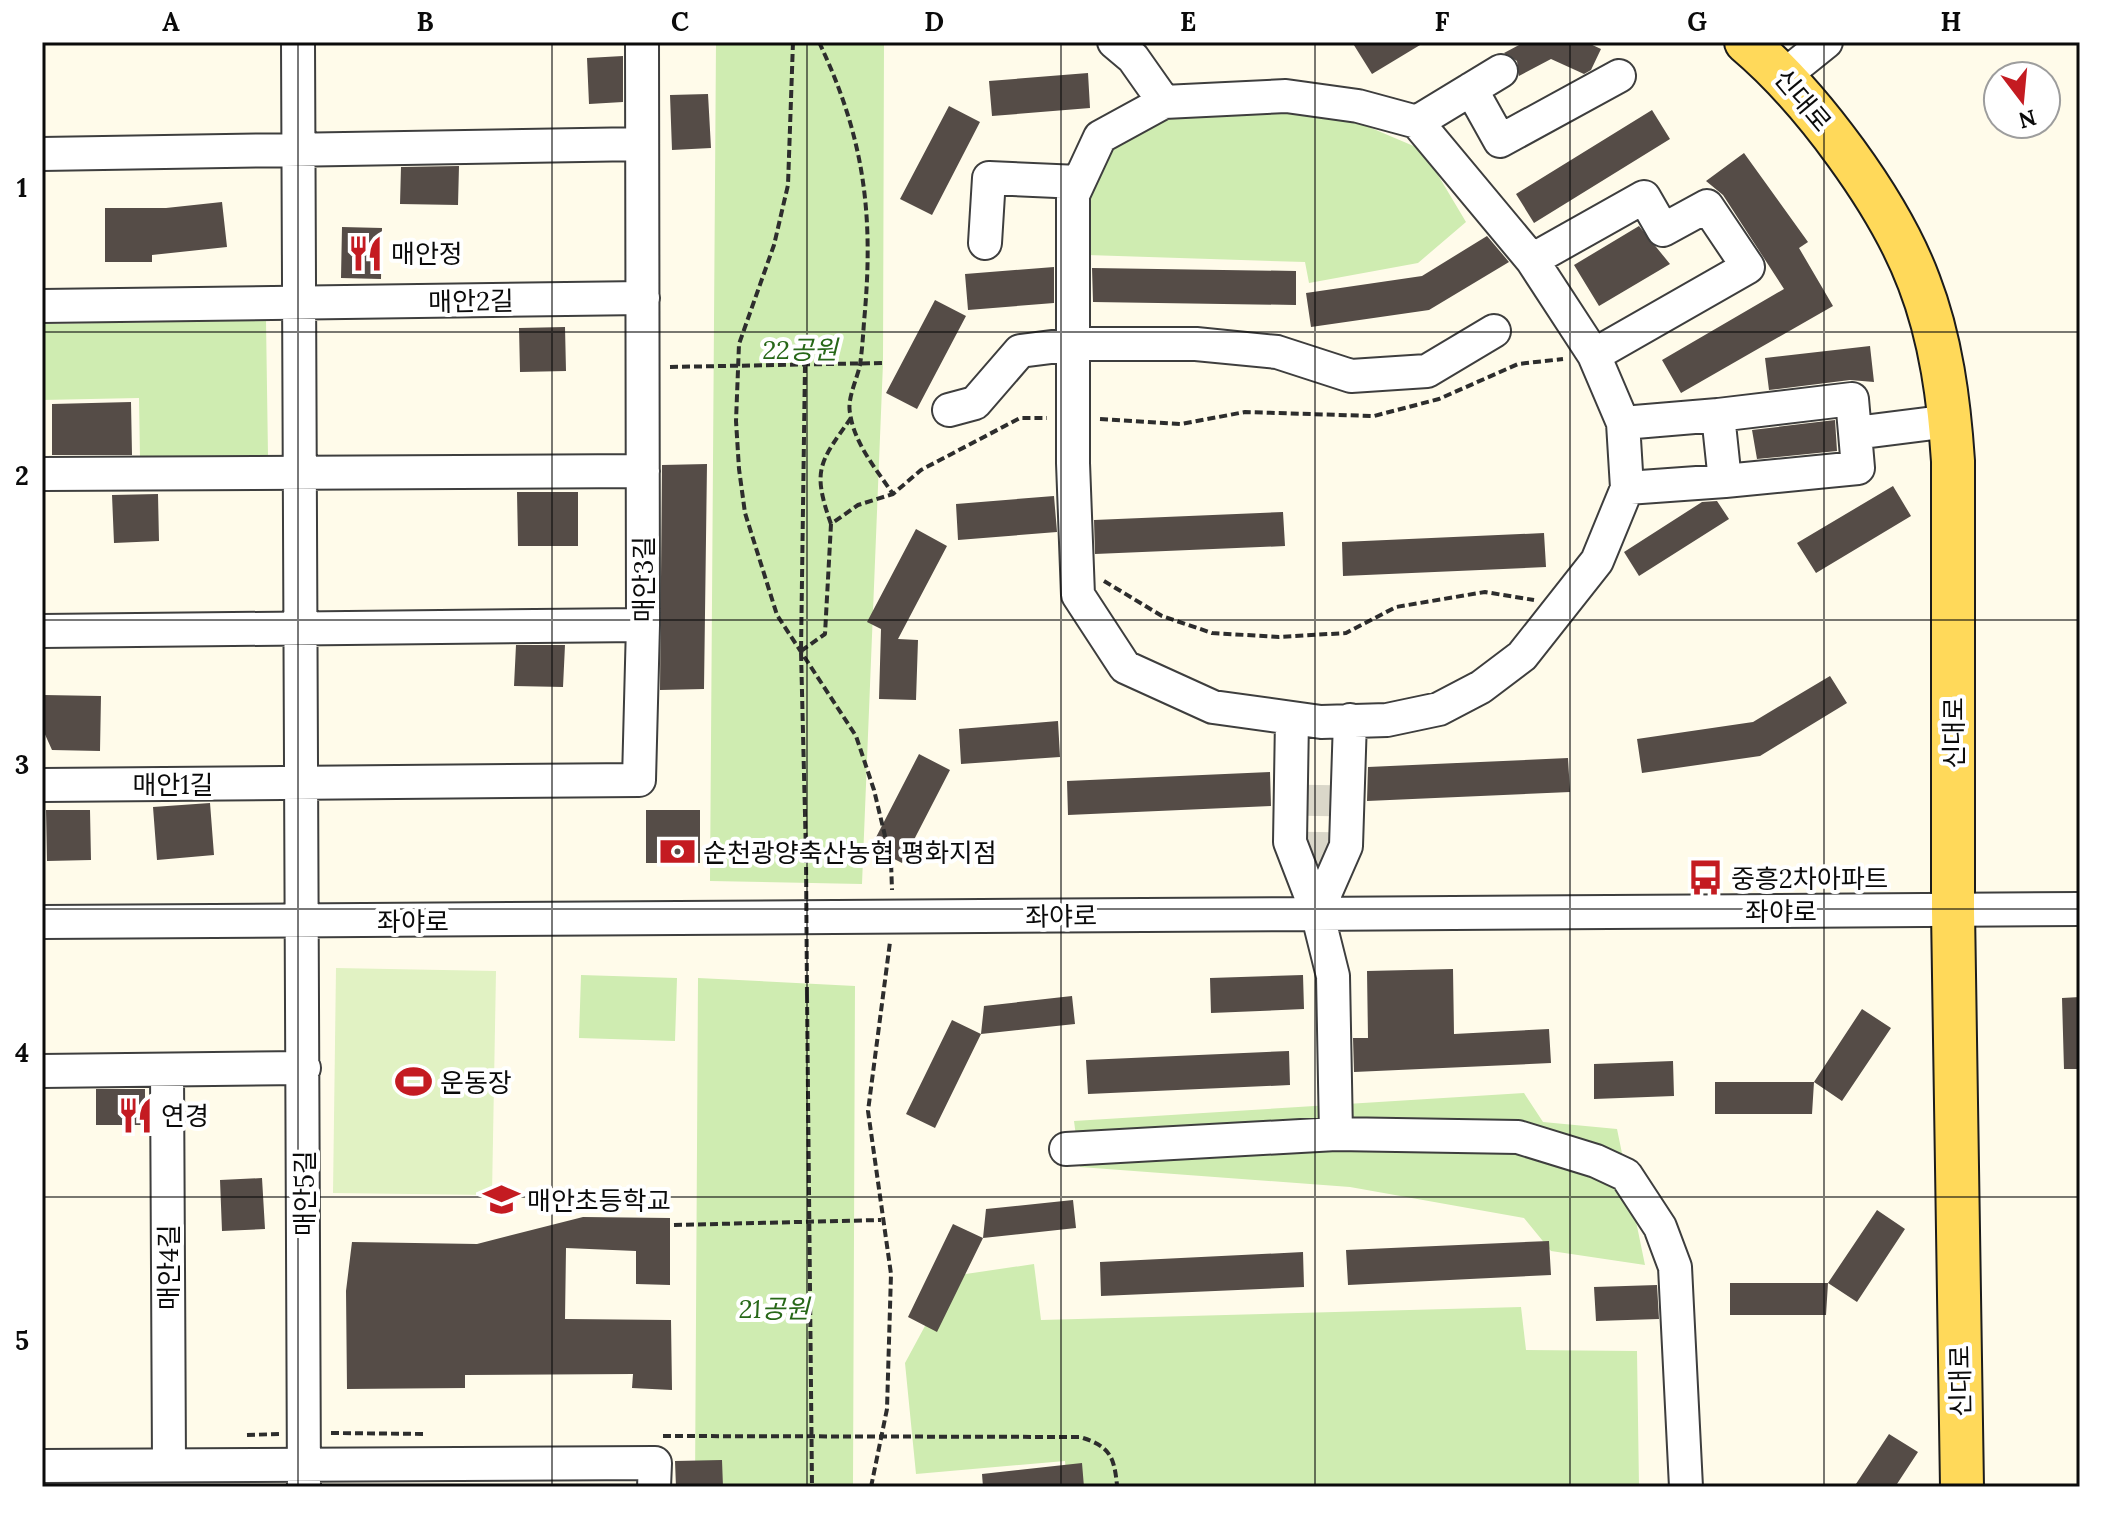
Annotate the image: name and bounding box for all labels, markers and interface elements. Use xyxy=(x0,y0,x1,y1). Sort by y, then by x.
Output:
text: A xyxy=(162,5,180,38)
text: B xyxy=(416,5,434,38)
text: C xyxy=(671,5,689,38)
text: D xyxy=(924,5,944,38)
text: E xyxy=(1180,5,1196,38)
text: F xyxy=(1435,5,1450,38)
text: G xyxy=(1687,5,1707,38)
text: H xyxy=(1941,5,1961,38)
north arrow xyxy=(1982,60,2062,140)
street label: 신대로 xyxy=(1767,62,1839,138)
text: N xyxy=(2015,103,2040,135)
text: 1 xyxy=(17,171,27,204)
restaurant icon: 매안정 xyxy=(346,234,384,272)
place label: 매안정 xyxy=(391,237,463,270)
street label: 매안2길 xyxy=(428,284,514,318)
park label: 22공원 xyxy=(762,333,840,366)
text: 2 xyxy=(15,459,29,492)
street label: 매안3길 xyxy=(627,536,660,622)
street label: 신대로 xyxy=(1937,697,1970,769)
text: 3 xyxy=(15,748,29,781)
street label: 매안1길 xyxy=(132,768,214,801)
bank icon: 순천광양축산농협 평화지점 xyxy=(658,833,696,871)
place label: 순천광양축산농협 평화지점 xyxy=(703,836,997,869)
bus stop icon: 중흥2차아파트 xyxy=(1686,859,1724,897)
place label: 중흥2차아파트 xyxy=(1731,862,1888,895)
street label: 좌야로 xyxy=(1745,895,1817,928)
street label: 좌야로 xyxy=(1025,899,1097,933)
street label: 좌야로 xyxy=(377,905,449,938)
text: 4 xyxy=(15,1036,29,1069)
sports icon: 운동장 xyxy=(395,1063,433,1101)
place label: 운동장 xyxy=(440,1066,512,1099)
restaurant icon: 연경 xyxy=(116,1096,154,1134)
place label: 연경 xyxy=(161,1099,209,1132)
street label: 매안5길 xyxy=(288,1150,321,1236)
school or university icon: 매안초등학교 xyxy=(482,1181,520,1219)
place label: 매안초등학교 xyxy=(527,1184,671,1217)
street label: 매안4길 xyxy=(152,1224,185,1310)
park label: 21공원 xyxy=(739,1292,811,1325)
text: 5 xyxy=(15,1324,29,1357)
street label: 신대로 xyxy=(1943,1345,1977,1417)

